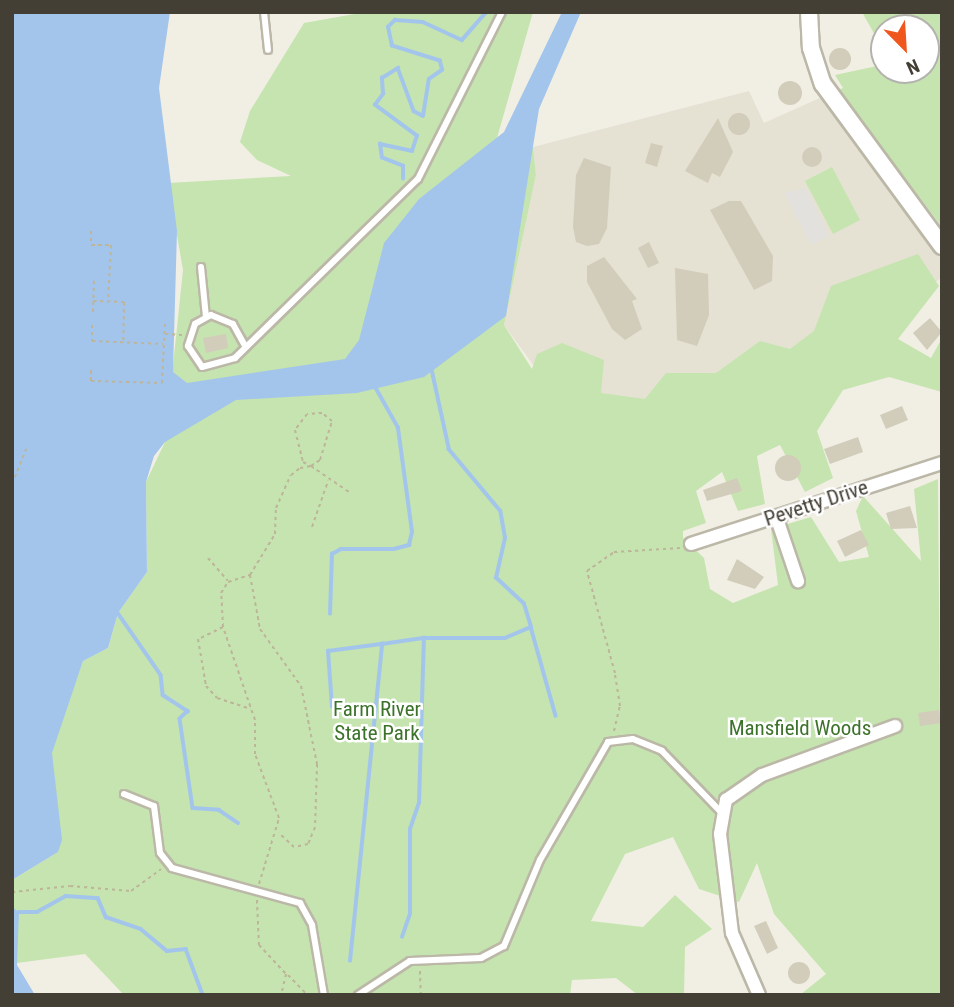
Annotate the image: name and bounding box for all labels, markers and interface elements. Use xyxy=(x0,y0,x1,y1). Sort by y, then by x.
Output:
north arrow xyxy=(870,14,940,84)
text: N xyxy=(903,54,923,80)
street label: Pevetty Drive xyxy=(761,474,871,532)
park label: Farm River State Park xyxy=(333,696,421,746)
park label: Mansfield Woods xyxy=(729,715,871,741)

